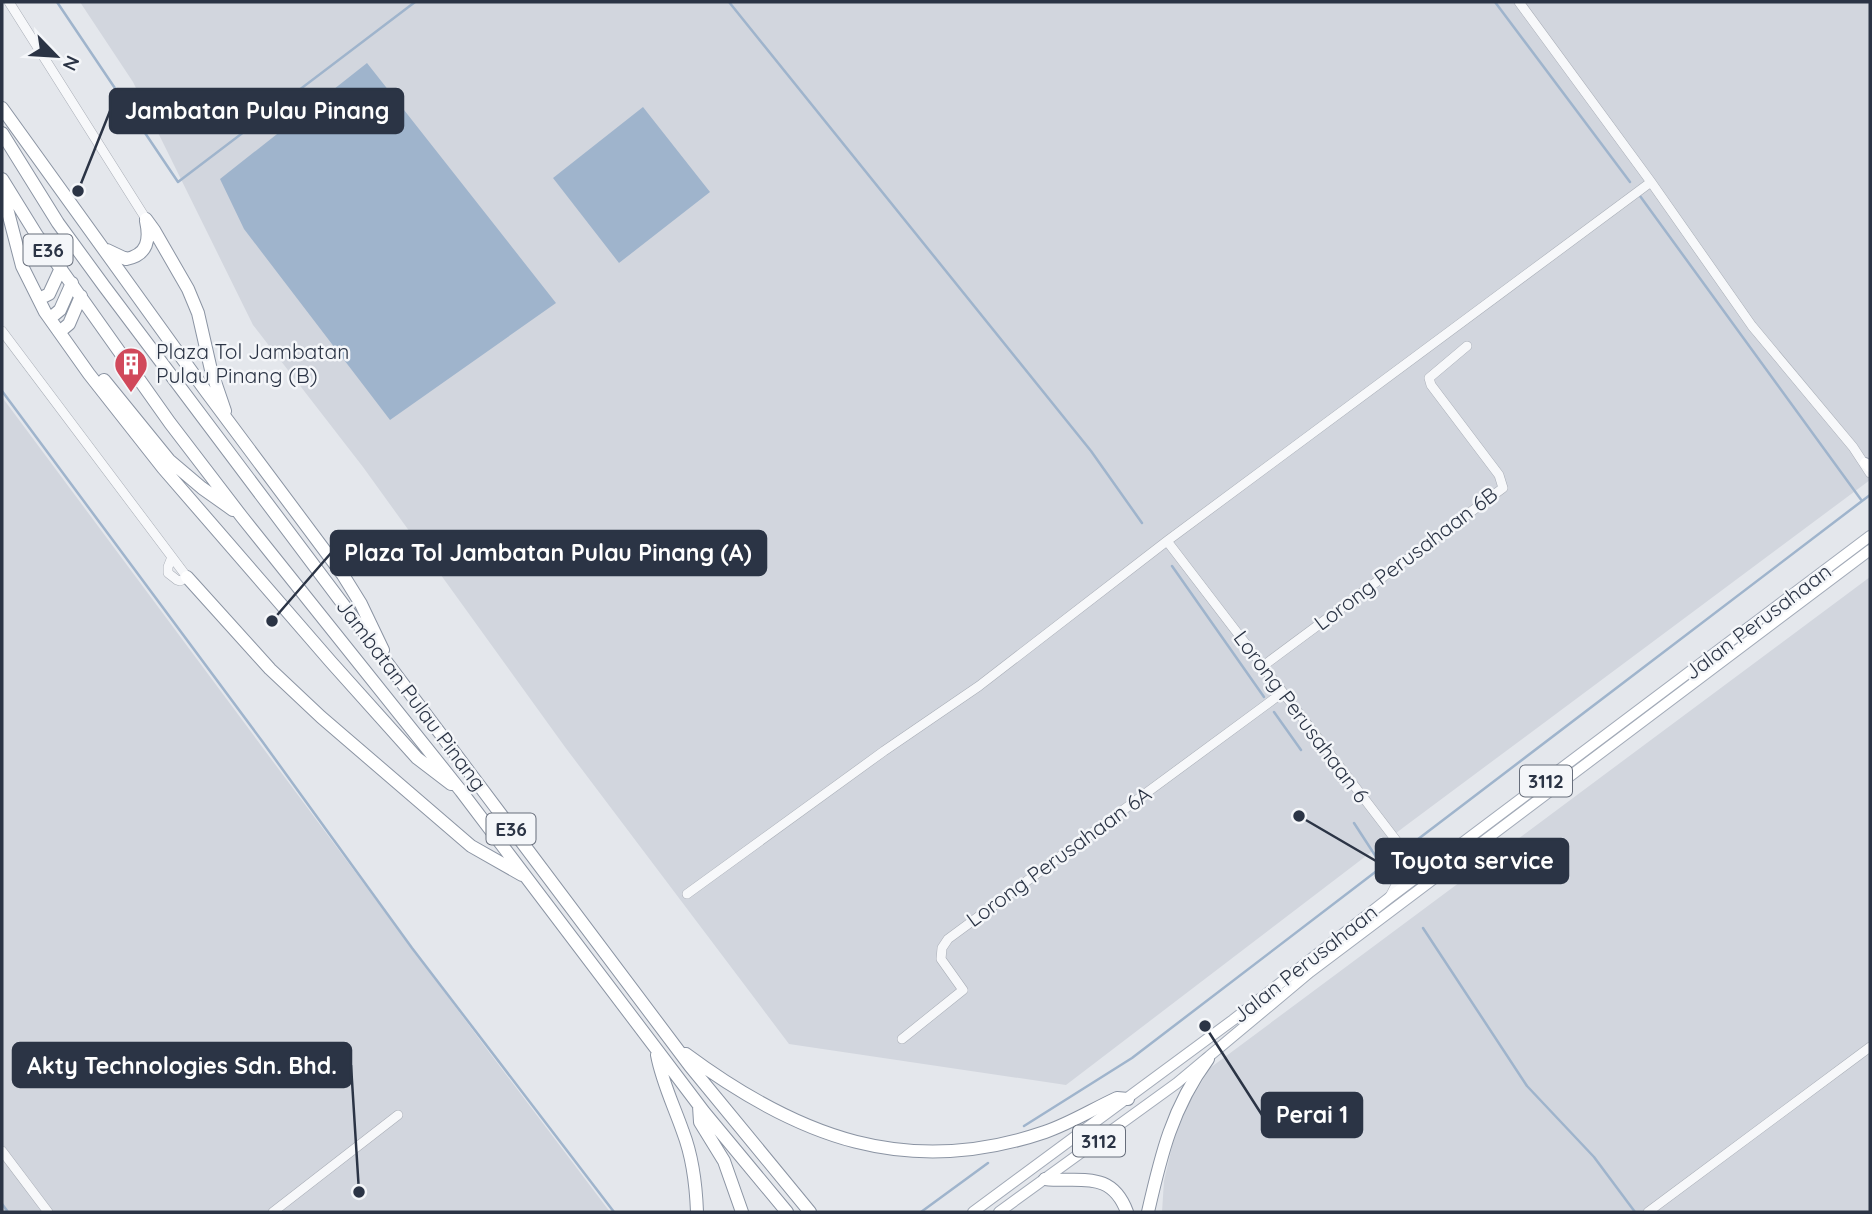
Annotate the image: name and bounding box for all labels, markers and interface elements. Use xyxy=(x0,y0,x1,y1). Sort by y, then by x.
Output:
north arrow xyxy=(21,21,91,91)
text: N xyxy=(58,52,85,75)
callout: Jambatan Pulau Pinang xyxy=(110,89,403,133)
text: Jambatan Pulau Pinang xyxy=(125,96,389,125)
road number: E36 xyxy=(23,234,72,266)
place label: Plaza Tol Jambatan Pulau Pinang (B) xyxy=(156,338,349,388)
building icon: Plaza Tol Jambatan Pulau Pinang (B) xyxy=(112,345,150,394)
street label: Lorong Perusahaan 6B xyxy=(1309,481,1502,636)
callout: Plaza Tol Jambatan Pulau Pinang (A) xyxy=(331,531,766,575)
text: Plaza Tol Jambatan Pulau Pinang (A) xyxy=(344,538,752,567)
street label: Jalan Perusahaan xyxy=(1679,558,1836,685)
street label: Jambatan Pulau Pinang xyxy=(331,593,492,795)
street label: Lorong Perusahaan 6 xyxy=(1229,625,1375,808)
road number: 3112 xyxy=(1520,766,1572,796)
street label: Lorong Perusahaan 6A xyxy=(961,780,1156,932)
road number: E36 xyxy=(486,814,536,844)
callout: Toyota service xyxy=(1376,839,1568,883)
text: Toyota service xyxy=(1390,846,1554,875)
street label: Jalan Perusahaan xyxy=(1227,899,1382,1028)
callout: Akty Technologies Sdn. Bhd. xyxy=(13,1043,351,1087)
text: Akty Technologies Sdn. Bhd. xyxy=(27,1051,337,1080)
callout: Perai 1 xyxy=(1262,1093,1362,1137)
text: Perai 1 xyxy=(1276,1100,1348,1129)
road number: 3112 xyxy=(1073,1126,1125,1156)

